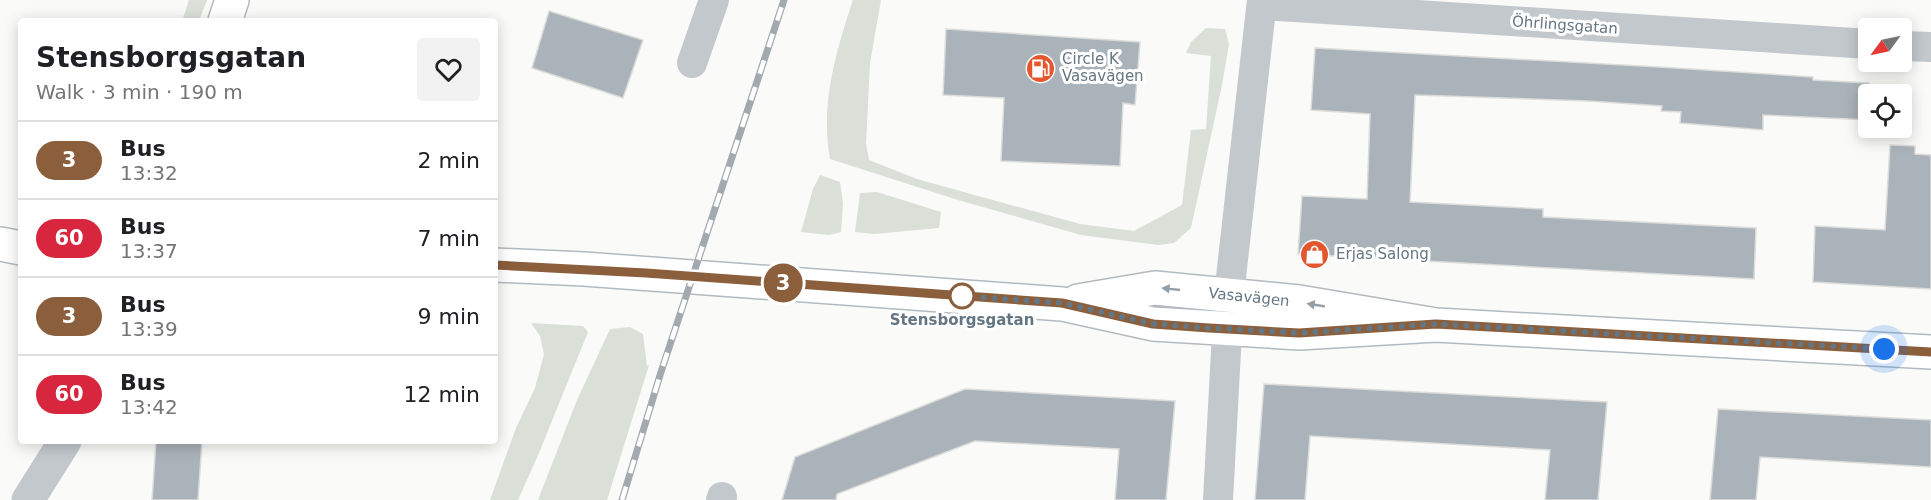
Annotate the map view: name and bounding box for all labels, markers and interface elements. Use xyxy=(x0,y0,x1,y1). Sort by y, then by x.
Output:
street label: Öhrlingsgatan xyxy=(1512,11,1619,38)
north arrow xyxy=(1858,18,1912,72)
map controls xyxy=(1858,18,1912,138)
button: heart xyxy=(417,38,480,101)
text: Stensborgsgatan xyxy=(36,41,306,74)
place label: Circle K Vasavägen xyxy=(1062,50,1144,85)
fuel station icon: Circle K Vasavägen xyxy=(1025,52,1057,84)
text: Walk · 3 min · 190 m xyxy=(36,80,243,104)
button: locate xyxy=(1858,84,1912,138)
text: Bus xyxy=(120,136,166,161)
text: 3 xyxy=(62,148,76,172)
text: 2 min xyxy=(418,148,480,173)
text: 13:32 xyxy=(120,161,178,185)
text: Bus xyxy=(120,214,166,239)
text: 60 xyxy=(54,226,84,250)
text: 7 min xyxy=(418,226,480,251)
shop icon: Erjas Salong xyxy=(1299,238,1331,270)
text: 13:37 xyxy=(120,239,178,263)
place label: Erjas Salong xyxy=(1336,245,1429,263)
line badge: 3 xyxy=(764,264,802,302)
text: 3 xyxy=(776,271,790,295)
marker: Stensborgsgatan xyxy=(949,283,975,309)
one-way arrow xyxy=(1161,284,1180,294)
street label: Vasavägen xyxy=(1207,284,1291,310)
text: Bus xyxy=(120,292,166,317)
one-way arrow xyxy=(1306,300,1325,309)
text: 3 xyxy=(62,304,76,328)
text: 9 min xyxy=(418,304,480,329)
place label: Stensborgsgatan xyxy=(890,311,1034,329)
text: 13:39 xyxy=(120,317,178,341)
your location xyxy=(1869,334,1899,364)
text: Bus xyxy=(120,370,166,395)
text: 60 xyxy=(54,382,84,406)
text: 12 min xyxy=(404,382,480,407)
text: 13:42 xyxy=(120,395,178,419)

